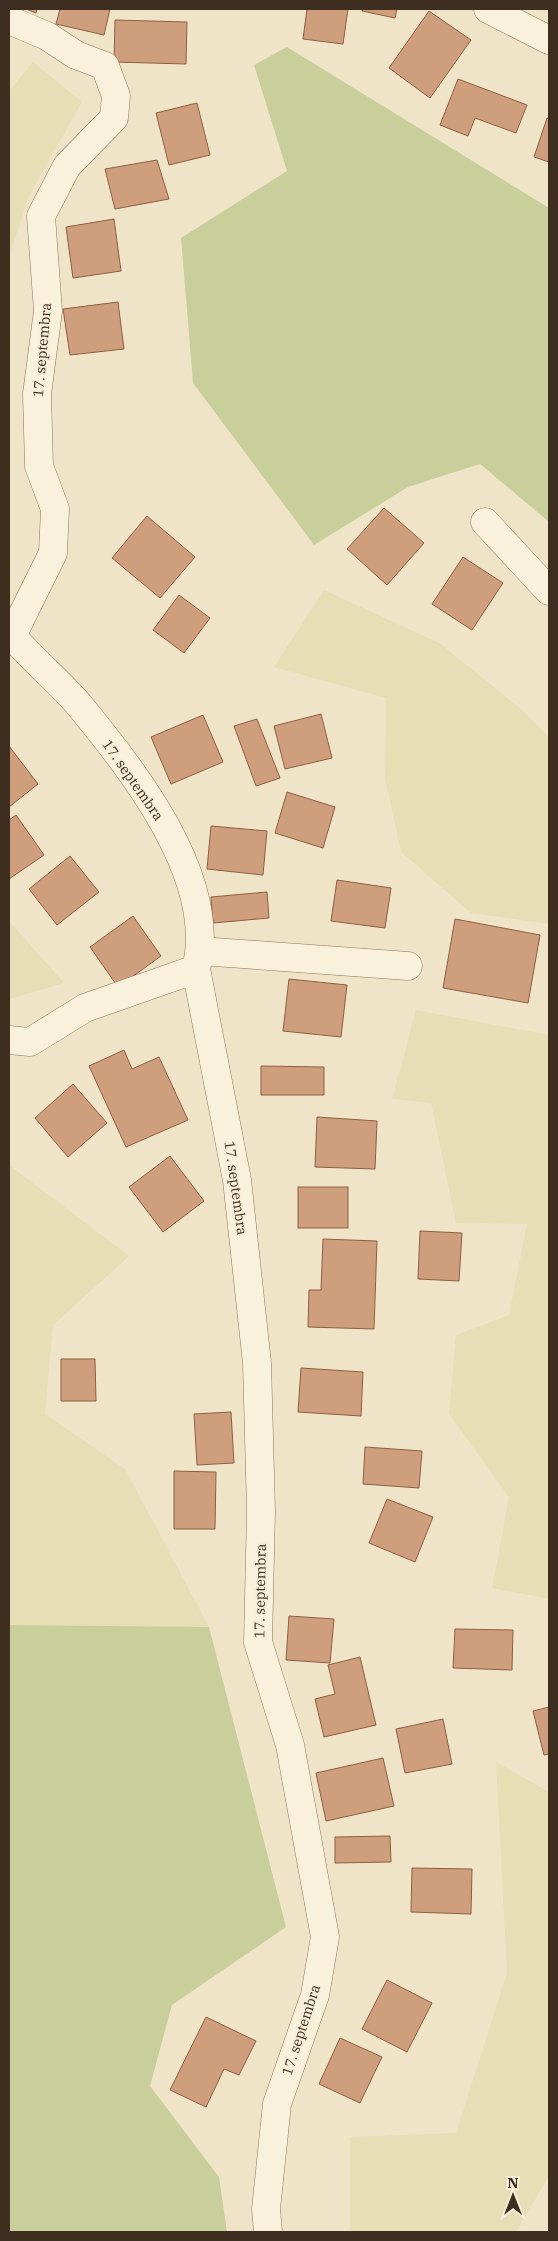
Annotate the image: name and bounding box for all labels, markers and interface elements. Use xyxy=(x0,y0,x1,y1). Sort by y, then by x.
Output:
street label: 17. septembra xyxy=(29,302,55,398)
street label: 17. septembra xyxy=(98,736,168,824)
street label: 17. septembra xyxy=(220,1140,252,1237)
street label: 17. septembra xyxy=(250,1543,270,1639)
street label: 17. septembra xyxy=(278,1982,324,2078)
north arrow xyxy=(488,2171,538,2221)
text: N xyxy=(507,2174,519,2192)

